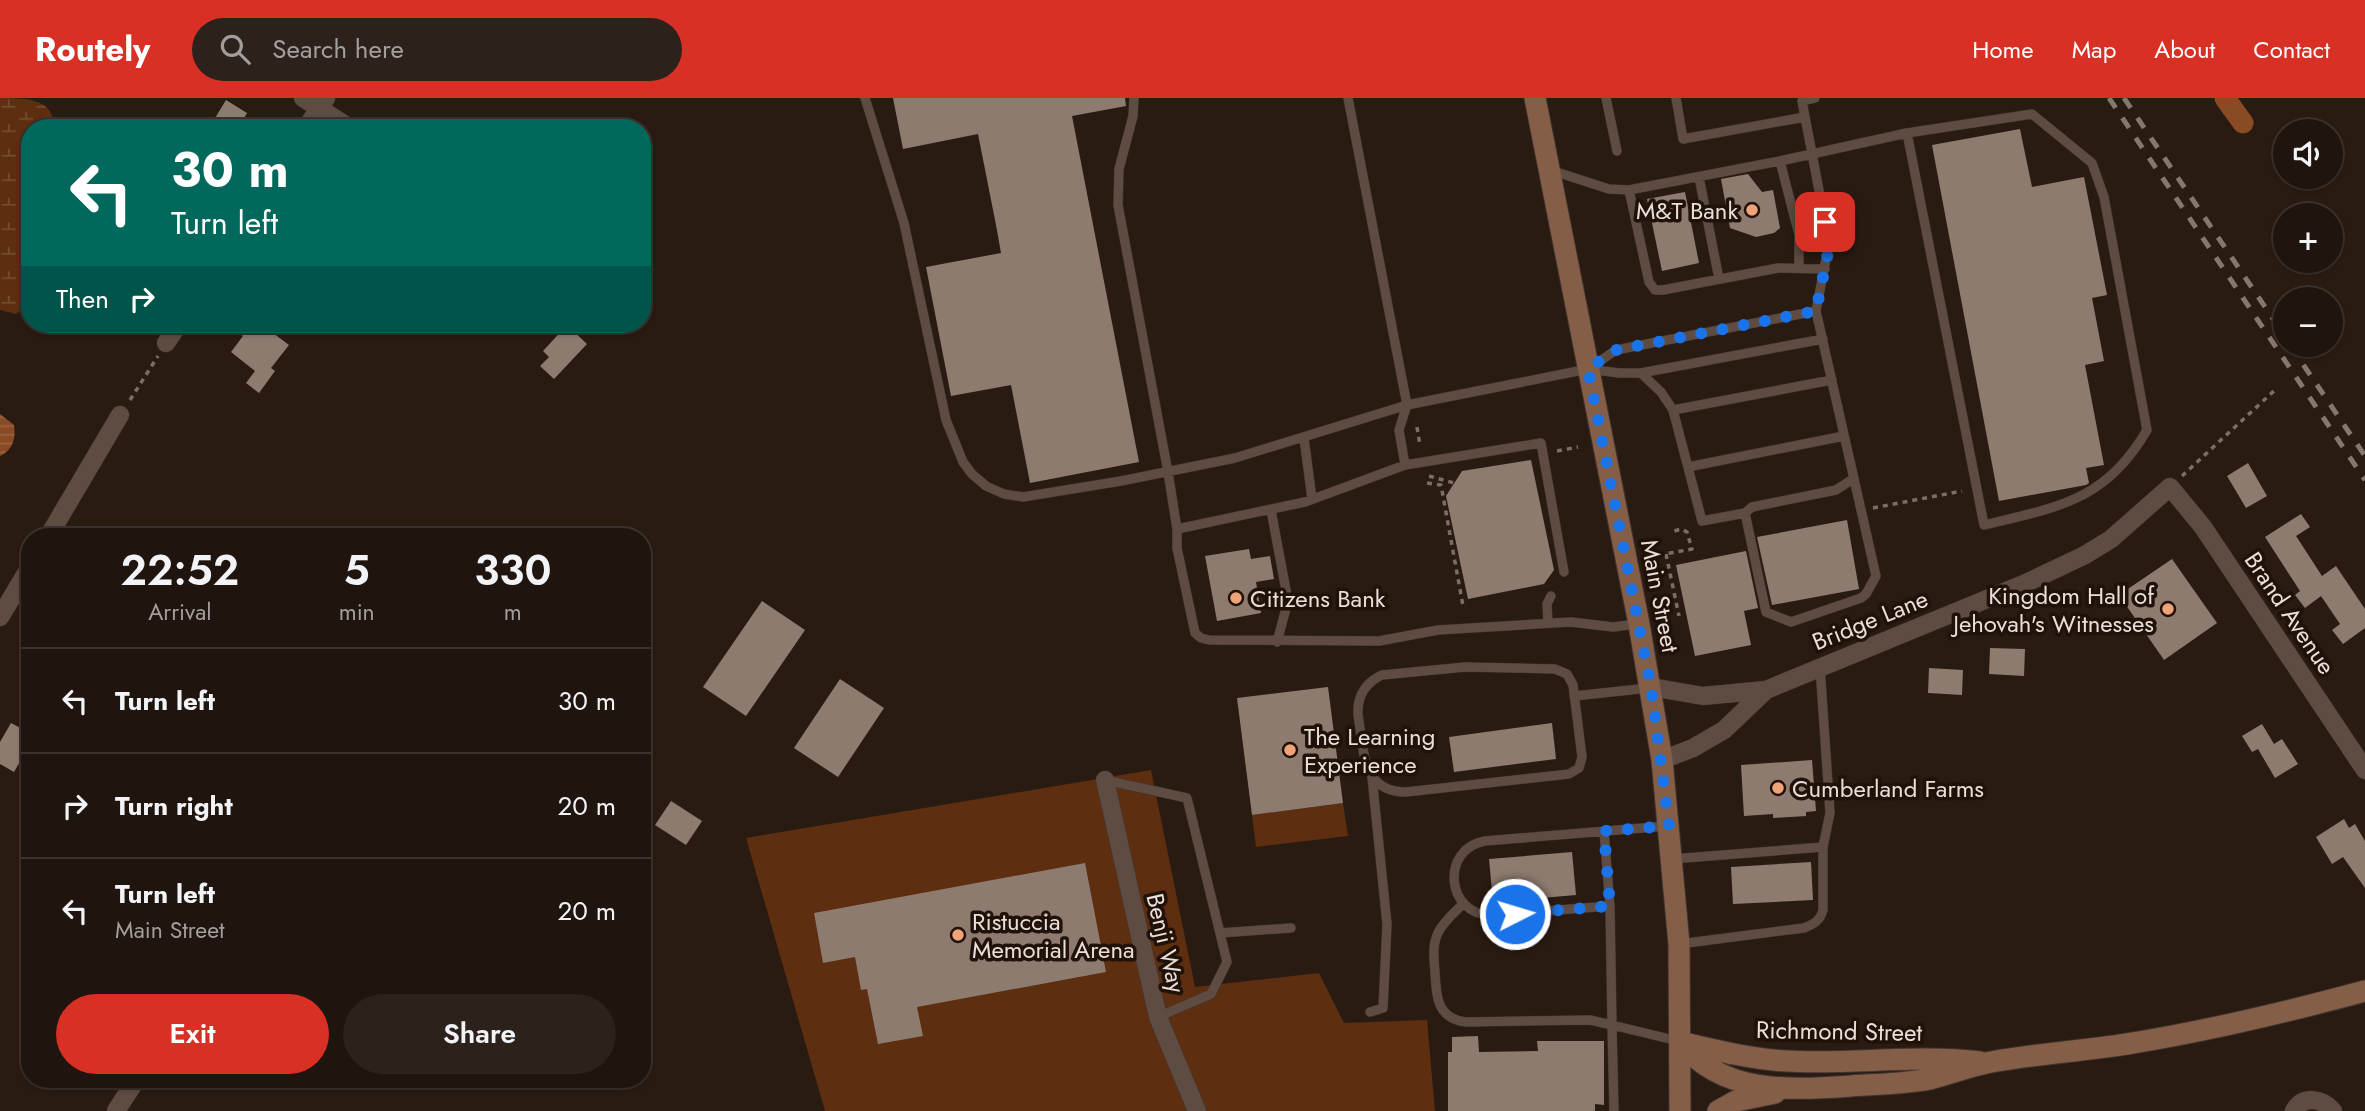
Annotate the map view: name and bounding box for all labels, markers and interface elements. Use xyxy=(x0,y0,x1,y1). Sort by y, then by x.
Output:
search box xyxy=(192,18,682,81)
text: Routely xyxy=(35,26,150,73)
icon: search xyxy=(216,30,254,68)
text: Search here xyxy=(272,30,404,68)
text: Home xyxy=(1972,32,2034,67)
text: Map xyxy=(2072,32,2116,67)
text: About xyxy=(2154,32,2215,67)
text: Contact xyxy=(2253,32,2330,67)
map controls xyxy=(2273,119,2343,357)
button: sound xyxy=(2273,119,2343,189)
text: 30 m xyxy=(171,135,289,205)
icon: left xyxy=(56,147,147,238)
pin xyxy=(1795,192,1855,252)
place label: M&T Bank xyxy=(1636,193,1738,228)
text: Turn left xyxy=(171,200,278,246)
marker: M&T Bank xyxy=(1744,202,1760,218)
icon: arrive xyxy=(1806,203,1844,241)
button: + xyxy=(2273,203,2343,273)
text: Then xyxy=(56,280,109,318)
icon: right xyxy=(123,280,161,318)
button: − xyxy=(2273,287,2343,357)
street label: Main Street xyxy=(1632,537,1688,656)
text: 22:52 xyxy=(121,540,239,601)
text: 5 xyxy=(344,540,370,601)
text: 330 xyxy=(474,540,551,601)
street label: Brand Avenue xyxy=(2236,545,2344,681)
place label: Kingdom Hall of Jehovah's Witnesses xyxy=(1950,578,2155,641)
place label: Citizens Bank xyxy=(1250,581,1386,616)
street label: Bridge Lane xyxy=(1807,581,1933,659)
marker: Citizens Bank xyxy=(1228,590,1244,606)
text: Arrival xyxy=(148,595,212,629)
text: min xyxy=(339,595,375,629)
text: m xyxy=(504,595,522,629)
marker: Kingdom Hall of Jehovah's Witnesses xyxy=(2160,601,2176,617)
icon: left xyxy=(56,682,94,720)
text: Turn left xyxy=(115,682,215,720)
text: 30 m xyxy=(558,682,616,720)
place label: The Learning Experience xyxy=(1304,719,1435,782)
marker: The Learning Experience xyxy=(1282,742,1298,758)
place label: Cumberland Farms xyxy=(1792,771,1984,806)
marker: Cumberland Farms xyxy=(1770,780,1786,796)
icon: right xyxy=(56,787,94,825)
text: Turn right xyxy=(115,787,233,825)
text: 20 m xyxy=(558,787,616,825)
text: Turn left xyxy=(115,875,215,913)
position arrow xyxy=(1478,877,1552,951)
street label: Benji Way xyxy=(1138,890,1195,997)
icon: left xyxy=(56,892,94,930)
text: 20 m xyxy=(558,892,616,930)
place label: Ristuccia Memorial Arena xyxy=(972,904,1135,967)
text: Main Street xyxy=(115,913,225,947)
marker: Ristuccia Memorial Arena xyxy=(950,927,966,943)
button: Exit xyxy=(56,994,329,1074)
button: Share xyxy=(343,994,616,1074)
street label: Richmond Street xyxy=(1756,1012,1923,1050)

